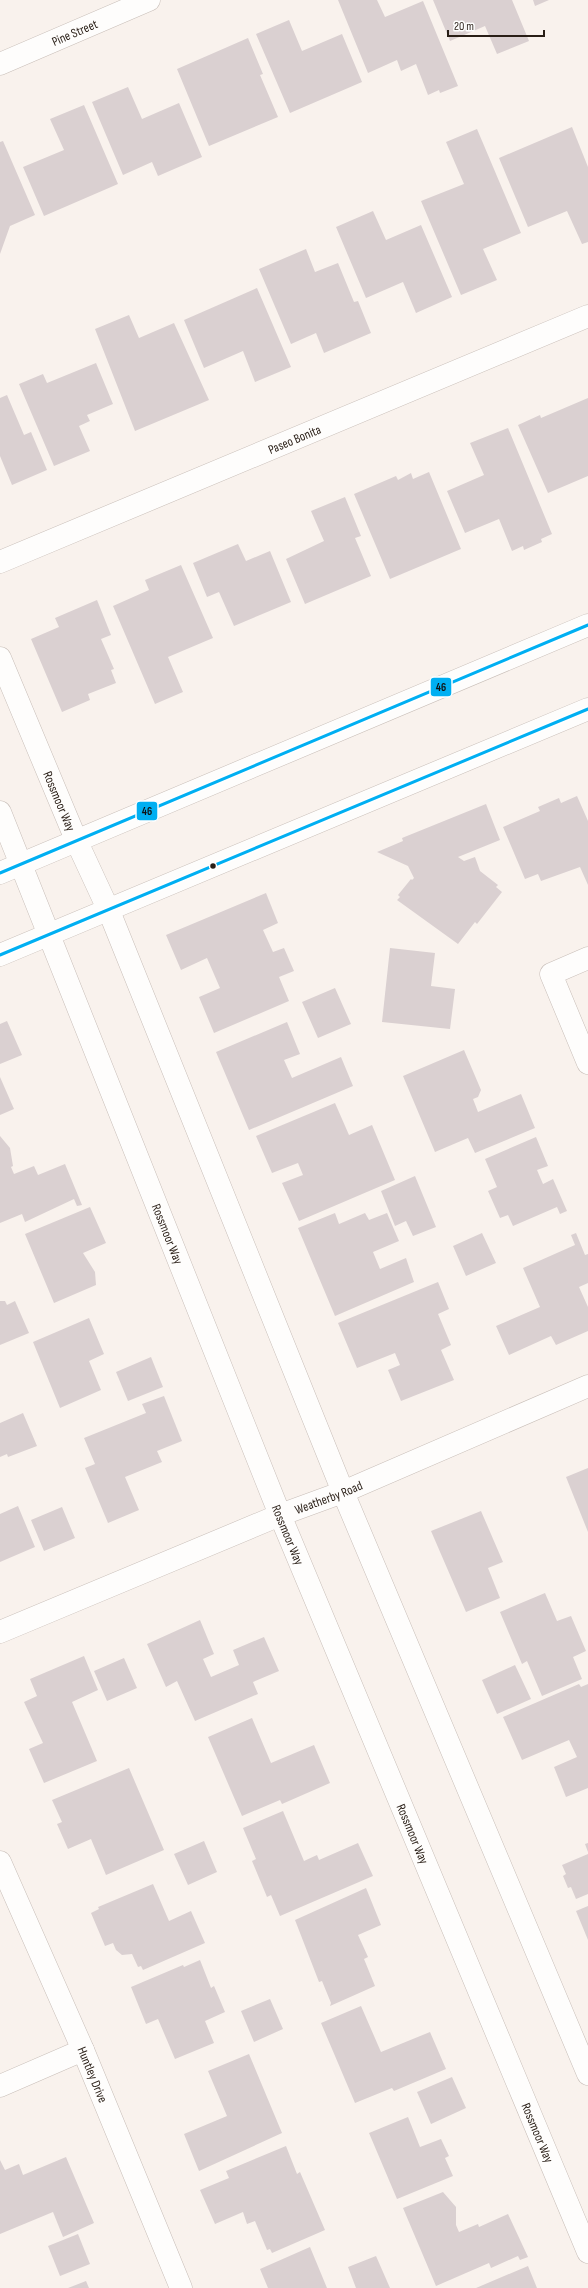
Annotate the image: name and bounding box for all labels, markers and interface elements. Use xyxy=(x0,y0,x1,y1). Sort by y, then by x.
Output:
scale bar xyxy=(448,12,544,38)
street label: Pine Street xyxy=(49,16,100,50)
text: 20 m xyxy=(454,19,474,34)
street label: Paseo Bonita xyxy=(266,422,324,458)
line badge: 46 xyxy=(430,677,452,697)
text: 46 xyxy=(436,681,446,694)
street label: Rossmoor Way xyxy=(39,769,79,834)
line badge: 46 xyxy=(136,801,158,821)
text: 46 xyxy=(142,805,152,818)
unlabelled marker xyxy=(208,861,218,871)
street label: Rossmoor Way xyxy=(148,1202,186,1267)
street label: Weatherby Road xyxy=(293,1478,365,1518)
street label: Rossmoor Way xyxy=(268,1503,307,1567)
street label: Rossmoor Way xyxy=(393,1802,432,1866)
street label: Huntley Drive xyxy=(74,2045,111,2105)
street label: Rossmoor Way xyxy=(518,2101,557,2165)

